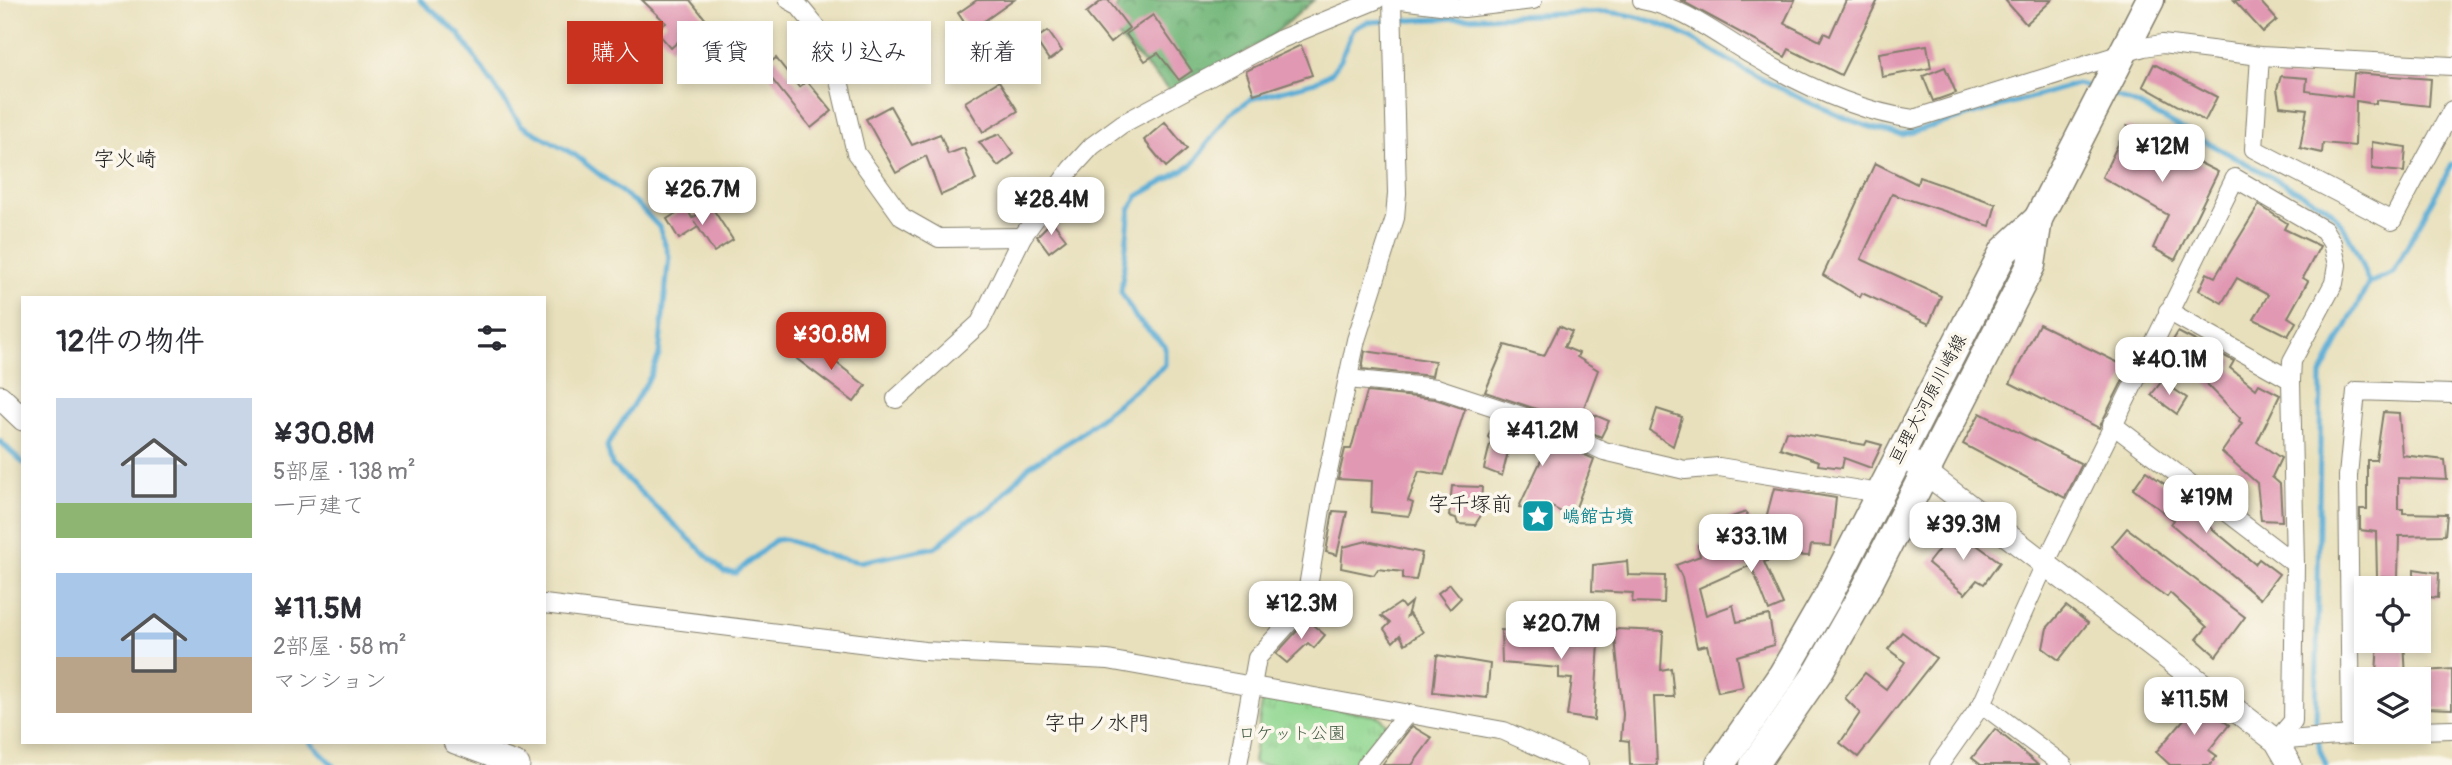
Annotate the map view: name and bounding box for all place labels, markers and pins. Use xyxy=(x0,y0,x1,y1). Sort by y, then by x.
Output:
pin: ¥12M xyxy=(2121,124,2203,184)
pin: ¥26.7M xyxy=(645,168,759,227)
pin: ¥28.4M xyxy=(994,177,1108,237)
pin: ¥30.8M xyxy=(774,312,888,372)
pin: ¥40.1M xyxy=(2112,338,2226,397)
pin: ¥41.2M xyxy=(1485,408,1599,468)
pin: ¥19M xyxy=(2165,476,2247,535)
place icon: 嶋館古墳 xyxy=(1519,497,1557,535)
pin: ¥39.3M xyxy=(1906,503,2020,562)
place label: 嶋館古墳 xyxy=(1562,505,1634,528)
pin: ¥33.1M xyxy=(1694,514,1808,574)
pin: ¥12.3M xyxy=(1244,582,1358,641)
pin: ¥20.7M xyxy=(1504,602,1618,661)
pin: ¥11.5M xyxy=(2137,678,2251,737)

